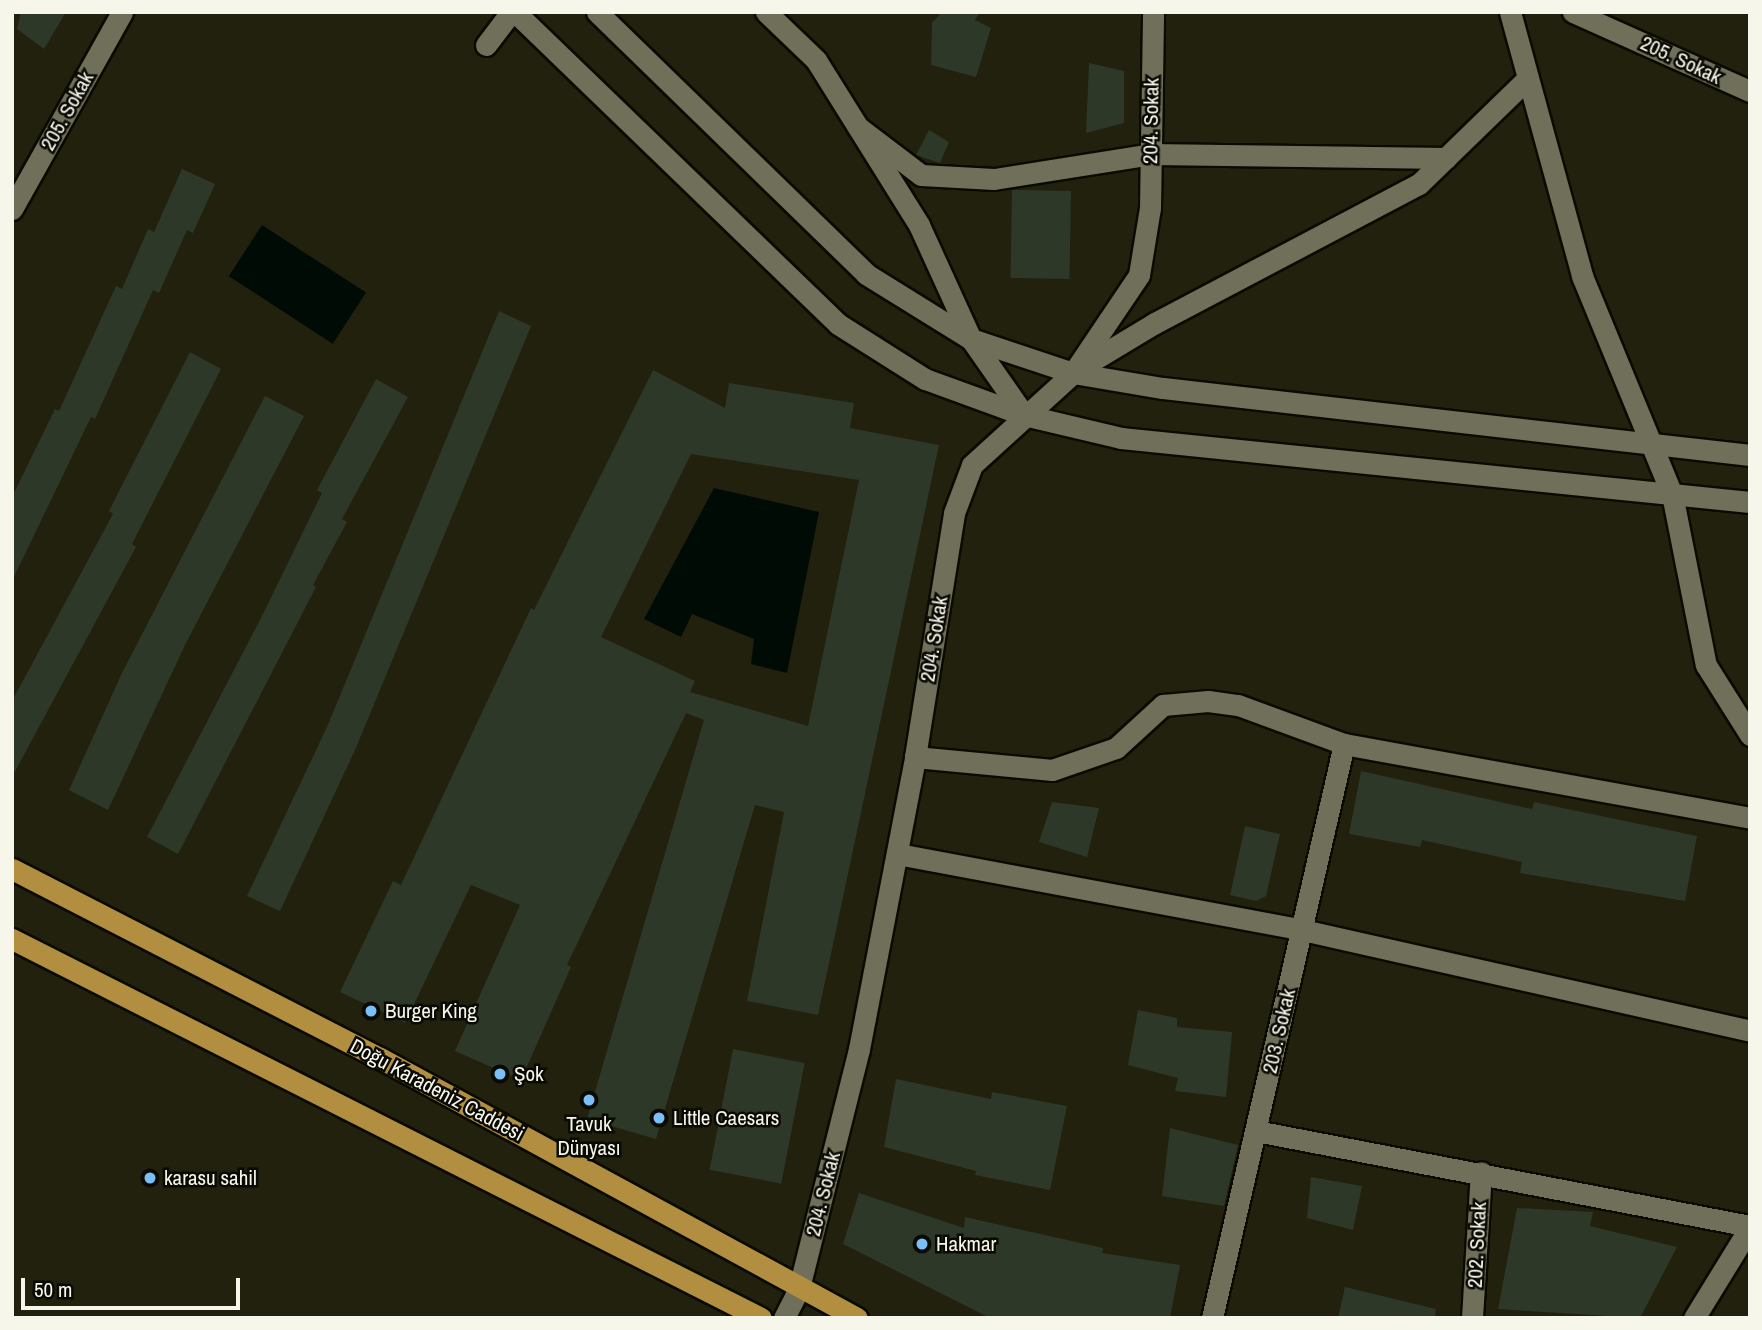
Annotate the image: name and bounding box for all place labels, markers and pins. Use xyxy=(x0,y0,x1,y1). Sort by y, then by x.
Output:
place label: Burger King xyxy=(385,998,477,1024)
marker: Burger King xyxy=(363,1003,379,1019)
place label: Şok xyxy=(514,1061,544,1087)
marker: Şok xyxy=(492,1066,508,1082)
marker: Tavuk Dünyası xyxy=(581,1092,597,1108)
place label: Little Caesars xyxy=(673,1105,779,1131)
marker: Little Caesars xyxy=(651,1110,667,1126)
place label: Tavuk Dünyası xyxy=(557,1111,621,1161)
place label: karasu sahil xyxy=(164,1165,257,1191)
marker: karasu sahil xyxy=(142,1170,158,1186)
place label: Hakmar xyxy=(936,1231,996,1257)
marker: Hakmar xyxy=(914,1236,930,1252)

